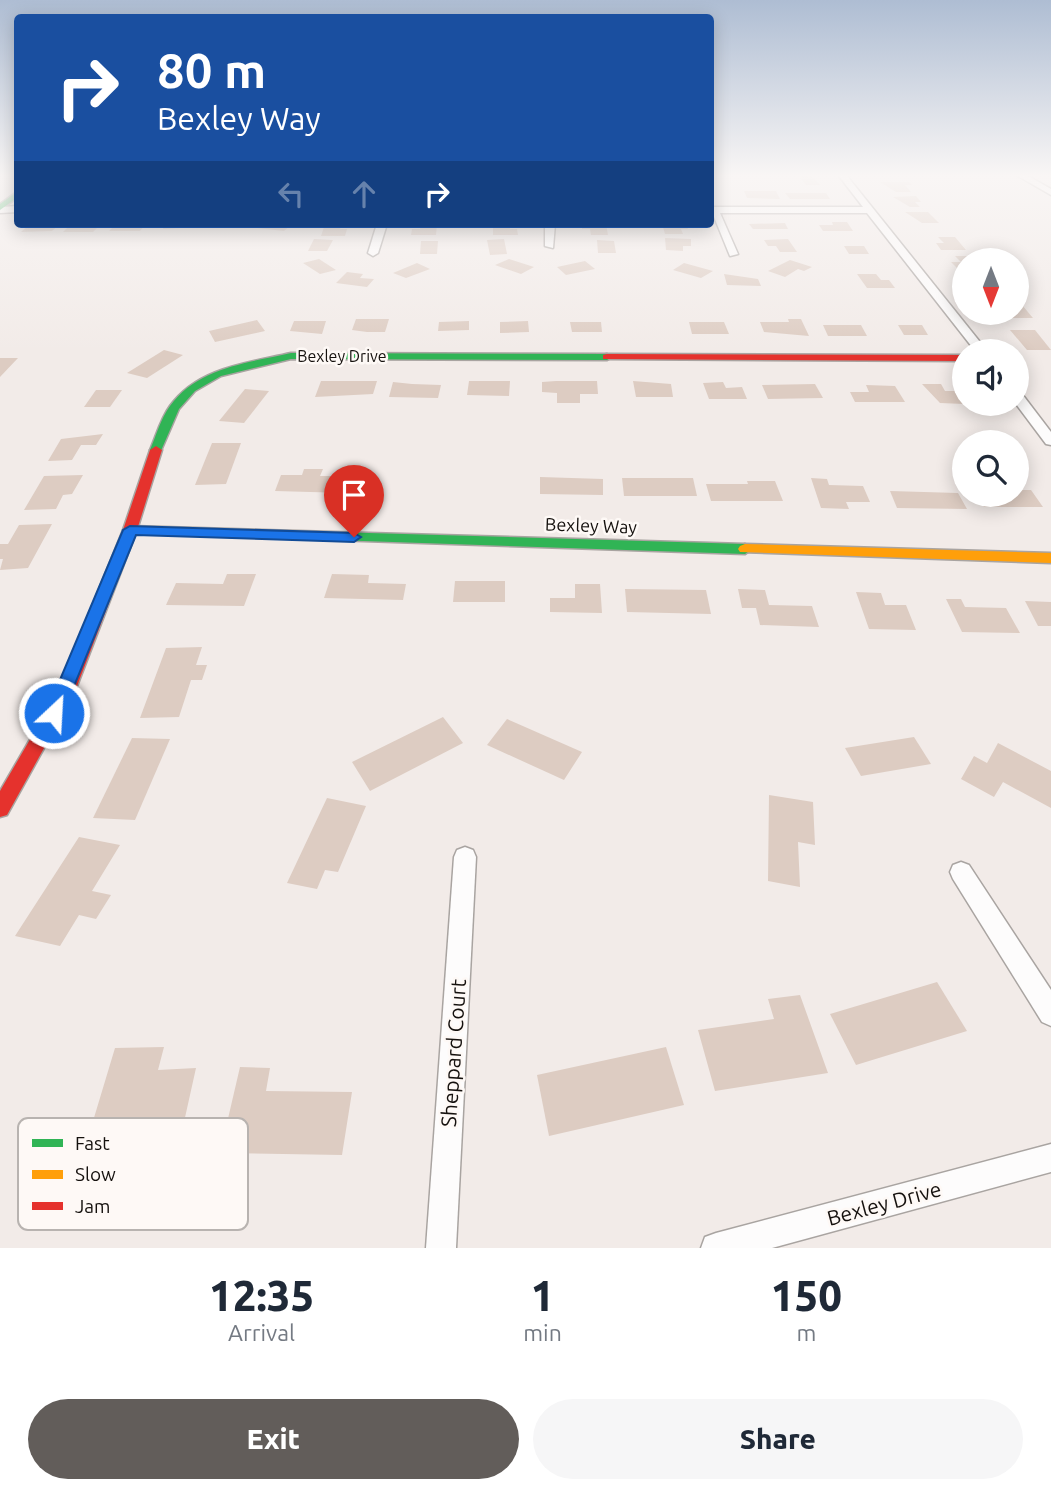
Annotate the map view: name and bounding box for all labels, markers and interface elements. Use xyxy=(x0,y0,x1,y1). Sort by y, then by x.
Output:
icon: right xyxy=(42,42,133,133)
text: 80 m xyxy=(157,42,266,97)
text: Bexley Way xyxy=(157,100,321,136)
icon: left xyxy=(272,175,310,213)
icon: ahead xyxy=(345,175,383,213)
icon: right xyxy=(418,175,456,213)
north arrow xyxy=(952,248,1029,326)
map controls xyxy=(952,248,1029,507)
button: sound xyxy=(952,339,1029,416)
street label: Bexley Drive xyxy=(297,347,387,365)
button: search xyxy=(952,430,1029,507)
pin xyxy=(324,465,384,537)
icon: arrive xyxy=(335,476,373,514)
street label: Bexley Way xyxy=(545,513,638,537)
position arrow xyxy=(17,676,91,750)
street label: Sheppard Court xyxy=(436,978,470,1128)
legend xyxy=(18,1118,248,1230)
text: Fast xyxy=(75,1132,110,1154)
text: Slow xyxy=(75,1163,116,1185)
street label: Bexley Drive xyxy=(824,1176,944,1230)
text: Jam xyxy=(75,1195,111,1217)
text: 12:35 xyxy=(209,1272,314,1319)
text: 1 xyxy=(531,1272,554,1319)
text: 150 xyxy=(771,1272,842,1319)
text: Arrival xyxy=(228,1320,295,1345)
text: min xyxy=(523,1320,562,1345)
text: m xyxy=(796,1320,816,1345)
button: Exit xyxy=(28,1399,519,1479)
button: Share xyxy=(533,1399,1023,1479)

